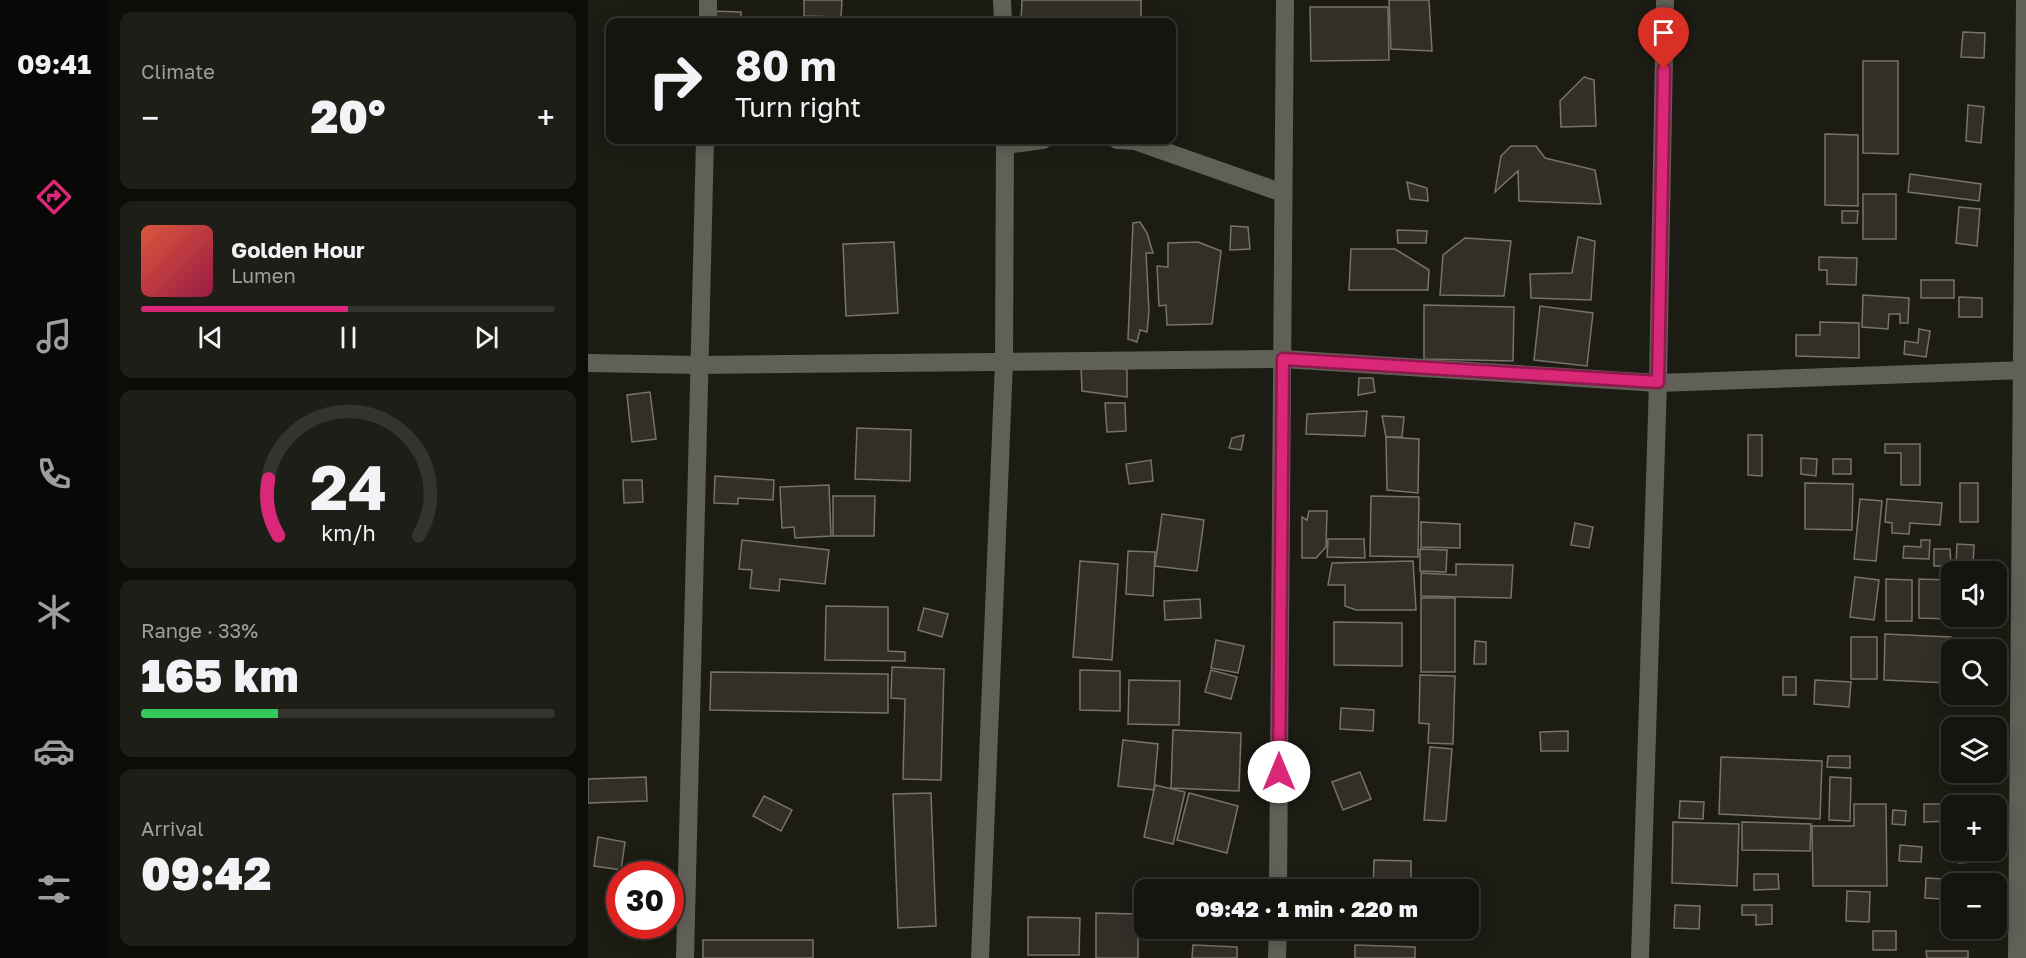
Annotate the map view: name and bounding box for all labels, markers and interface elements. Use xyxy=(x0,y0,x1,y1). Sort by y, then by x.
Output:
pin xyxy=(1638,7,1689,69)
icon: arrive xyxy=(1647,16,1680,49)
text: 80 m xyxy=(735,40,836,90)
icon: right xyxy=(636,42,714,120)
text: 09:41 xyxy=(17,48,91,80)
text: Climate xyxy=(141,59,215,83)
text: 20° xyxy=(310,89,386,143)
text: Turn right xyxy=(735,91,861,123)
text: − xyxy=(141,98,159,137)
text: + xyxy=(537,98,555,137)
icon: directions xyxy=(33,176,75,218)
text: Golden Hour xyxy=(231,236,365,263)
text: Lumen xyxy=(231,263,296,287)
icon: music xyxy=(33,315,75,357)
icon: previous xyxy=(194,321,227,354)
icon: pause xyxy=(332,321,365,354)
icon: next xyxy=(470,321,503,354)
text: 24 xyxy=(309,449,387,524)
icon: phone xyxy=(33,453,75,495)
text: km/h xyxy=(321,520,375,546)
map controls xyxy=(1941,561,2007,939)
button: sound xyxy=(1941,561,2007,627)
icon: climate xyxy=(33,591,75,633)
text: Range · 33% xyxy=(141,618,258,642)
button: search xyxy=(1941,639,2007,705)
text: 165 km xyxy=(141,648,299,702)
button: layers xyxy=(1941,717,2007,783)
icon: car xyxy=(33,730,75,772)
position arrow xyxy=(1247,740,1311,804)
button: + xyxy=(1941,795,2007,861)
text: Arrival xyxy=(141,816,204,840)
text: 09:42 xyxy=(141,846,271,900)
speed limit sign: 30 xyxy=(606,861,684,939)
icon: filters xyxy=(33,868,75,910)
button: − xyxy=(1941,873,2007,939)
text: 09:42 · 1 min · 220 m xyxy=(1195,895,1418,922)

